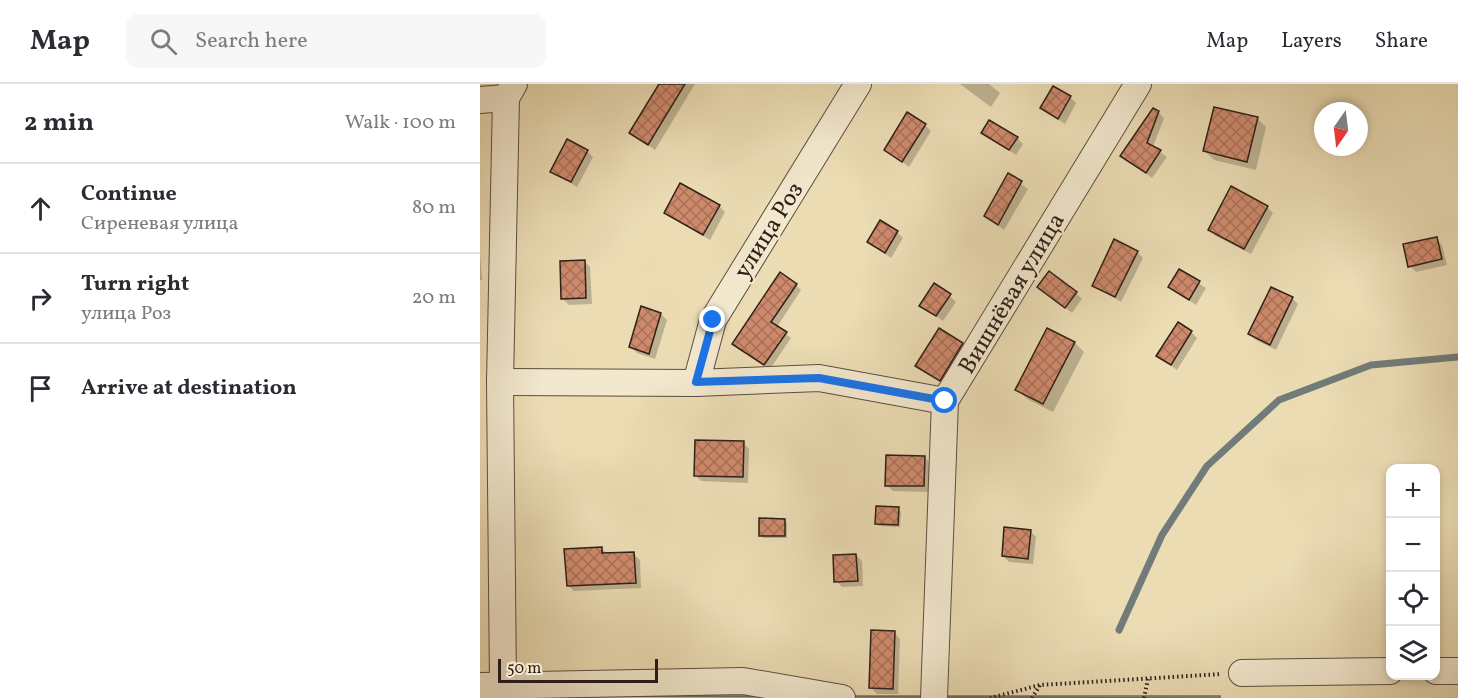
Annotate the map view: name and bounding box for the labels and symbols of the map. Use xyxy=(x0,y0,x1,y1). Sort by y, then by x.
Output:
north arrow xyxy=(1314,102,1368,156)
street label: улица Роз xyxy=(727,176,813,286)
street label: Вишнёвая улица xyxy=(951,207,1074,381)
route end xyxy=(699,306,725,332)
route start xyxy=(931,387,957,413)
scale bar xyxy=(498,656,658,684)

